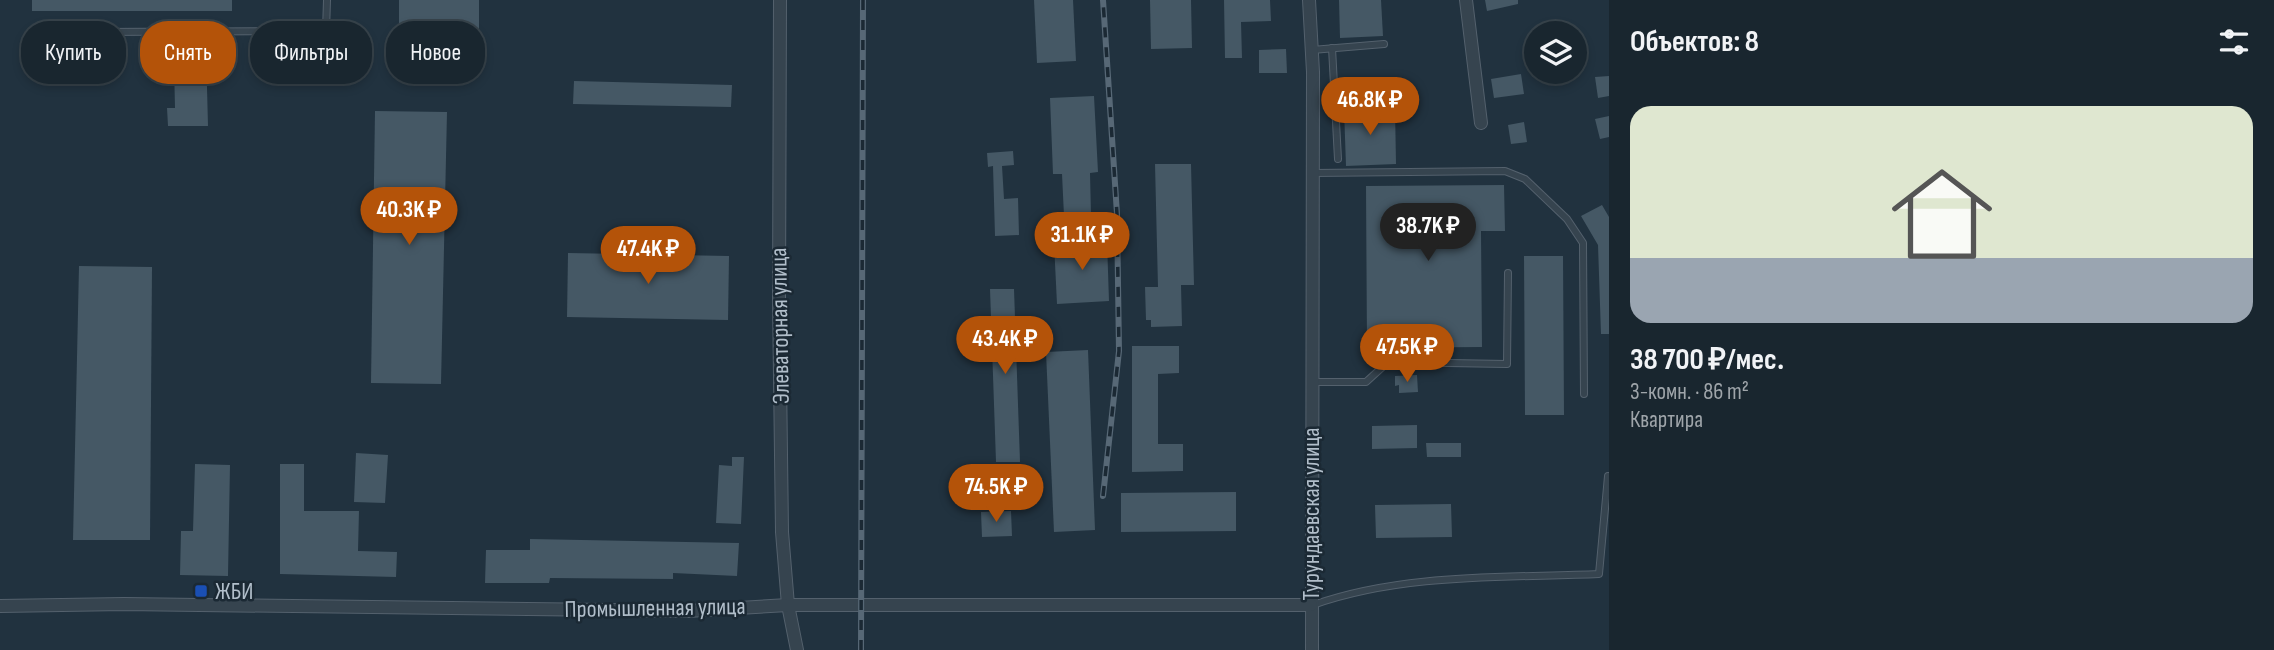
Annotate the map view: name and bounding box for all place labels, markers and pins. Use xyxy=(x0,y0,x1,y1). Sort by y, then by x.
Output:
pin: 46.8K ₽ xyxy=(1305,78,1435,137)
pin: 40.3K ₽ xyxy=(344,188,474,247)
pin: 38.7K ₽ xyxy=(1363,204,1493,263)
pin: 31.1K ₽ xyxy=(1017,212,1147,272)
pin: 47.4K ₽ xyxy=(583,226,713,286)
pin: 43.4K ₽ xyxy=(940,316,1070,376)
pin: 47.5K ₽ xyxy=(1342,324,1472,384)
pin: 74.5K ₽ xyxy=(931,464,1061,524)
place label: ЖБИ xyxy=(215,577,253,606)
marker: ЖБИ xyxy=(193,583,209,599)

